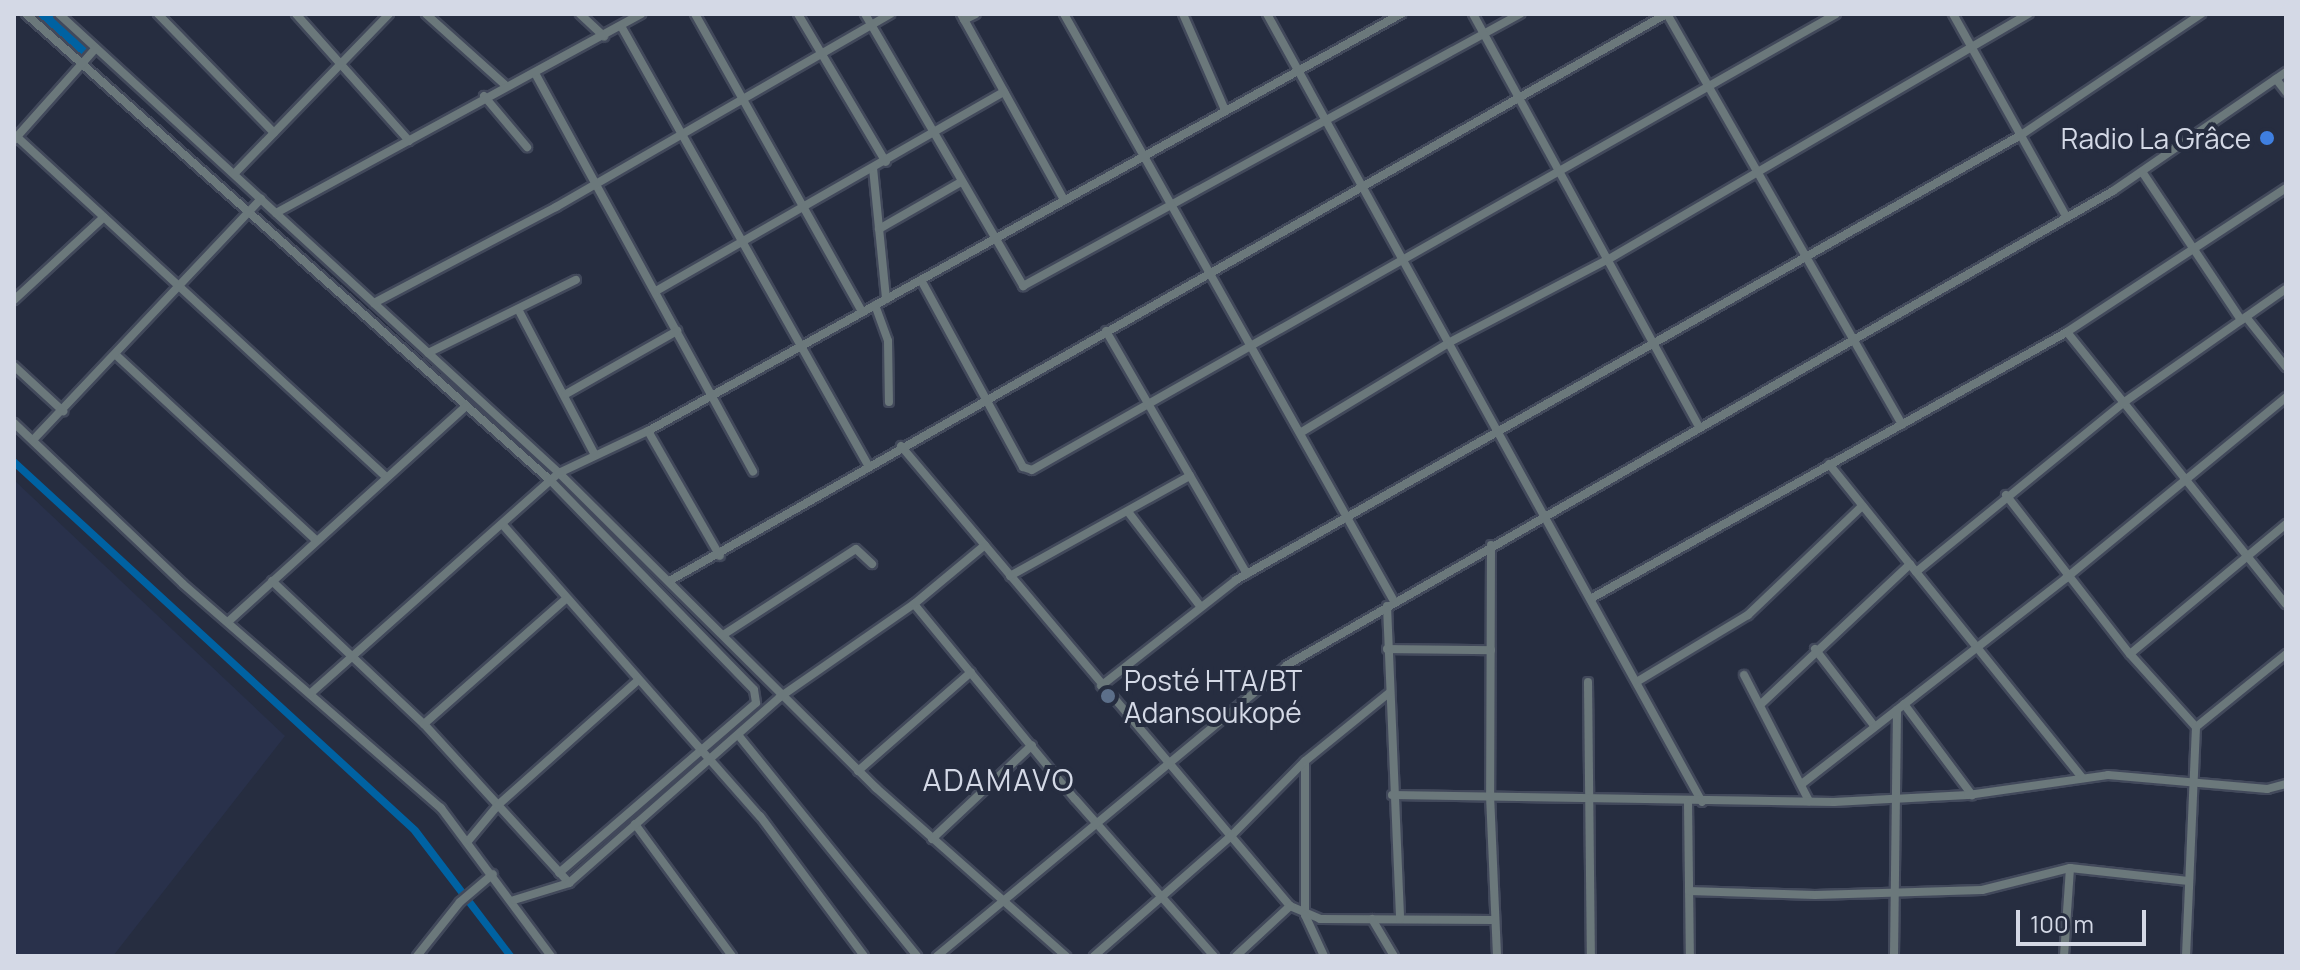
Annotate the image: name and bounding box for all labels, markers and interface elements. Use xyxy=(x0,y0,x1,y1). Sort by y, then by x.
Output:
place label: Radio La Grâce xyxy=(2061,121,2251,155)
marker: Radio La Grâce xyxy=(2258,129,2276,147)
place label: Posté HTA/BT Adansoukopé xyxy=(1124,663,1302,729)
marker: Posté HTA/BT Adansoukopé xyxy=(1099,687,1117,705)
district label: ADAMAVO xyxy=(923,762,1075,798)
scale bar xyxy=(2020,894,2150,944)
text: 100 m xyxy=(2030,907,2094,940)

